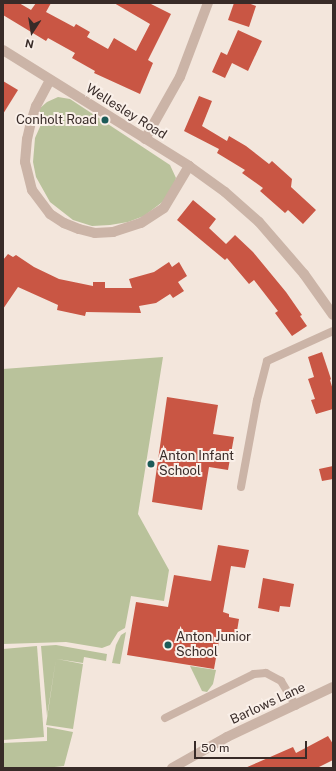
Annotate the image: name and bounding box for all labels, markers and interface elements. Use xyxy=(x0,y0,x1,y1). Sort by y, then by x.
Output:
north arrow xyxy=(12,12,52,52)
text: N xyxy=(24,37,35,51)
street label: Wellesley Road xyxy=(83,81,169,143)
place label: Conholt Road xyxy=(16,112,97,128)
marker: Conholt Road xyxy=(100,115,110,125)
place label: Anton Infant School xyxy=(159,449,234,480)
marker: Anton Infant School xyxy=(146,459,156,469)
place label: Anton Junior School xyxy=(176,630,251,661)
marker: Anton Junior School xyxy=(163,640,173,650)
street label: Barlows Lane xyxy=(228,680,308,728)
scale bar xyxy=(196,733,309,759)
text: 50 m xyxy=(201,741,229,755)

